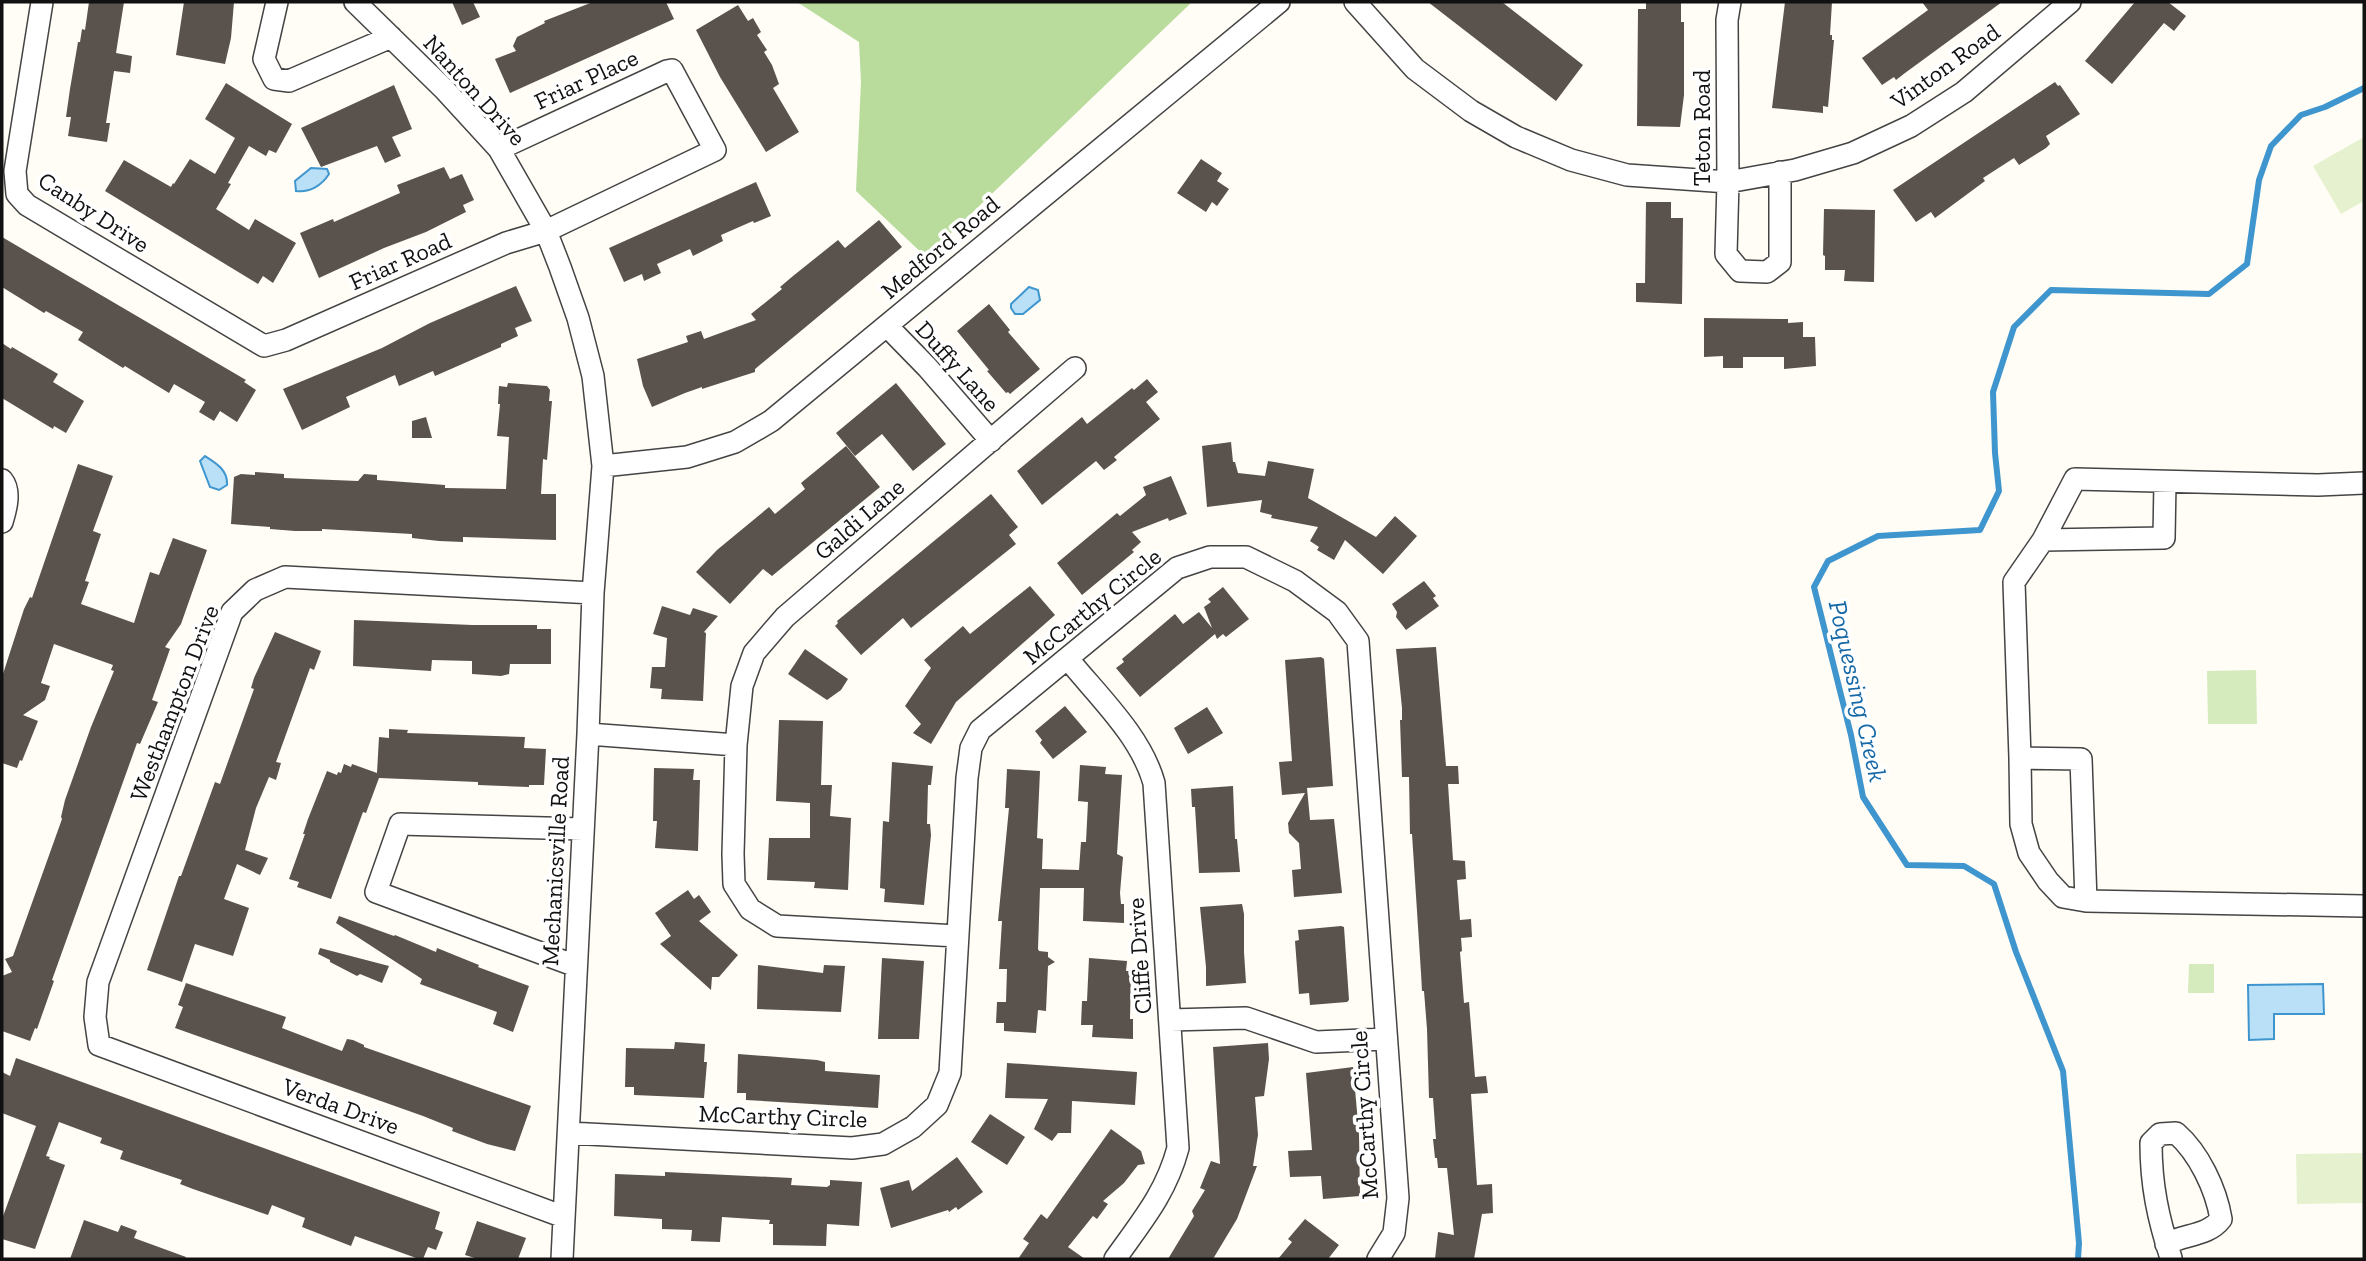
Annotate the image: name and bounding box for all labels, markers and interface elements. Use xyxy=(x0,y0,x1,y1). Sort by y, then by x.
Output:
street label: Vinton Road xyxy=(1884,17,2005,116)
street label: Nanton Drive xyxy=(418,28,532,152)
street label: Friar Place xyxy=(530,42,642,116)
street label: Teton Road xyxy=(1687,70,1716,186)
street label: Canby Drive xyxy=(33,165,155,259)
street label: Medford Road xyxy=(875,189,1005,305)
street label: Friar Road xyxy=(345,226,455,296)
street label: Duffy Lane xyxy=(910,315,1006,417)
street label: Galdi Lane xyxy=(808,472,910,566)
street label: McCarthy Circle xyxy=(1017,542,1167,670)
water label: Poquessing Creek xyxy=(1822,597,1894,785)
street label: Westhampton Drive xyxy=(123,601,225,805)
street label: Mechanicsville Road xyxy=(535,755,575,967)
street label: Cliffe Drive xyxy=(1120,897,1158,1015)
street label: McCarthy Circle xyxy=(1344,1030,1384,1200)
street label: Verda Drive xyxy=(278,1071,403,1140)
street label: McCarthy Circle xyxy=(698,1099,868,1133)

